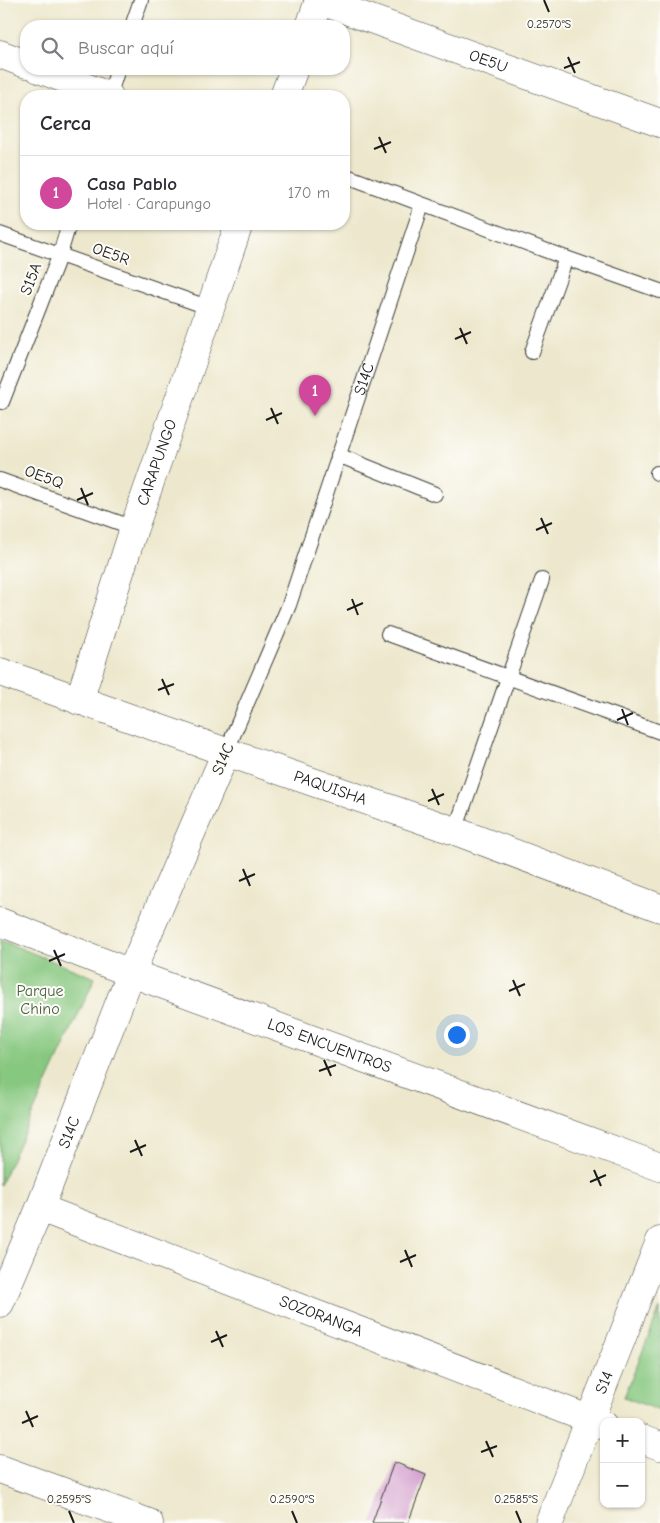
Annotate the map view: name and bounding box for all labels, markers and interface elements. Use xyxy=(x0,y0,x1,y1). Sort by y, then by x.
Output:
text: 0.2570°S xyxy=(527,17,572,31)
search box xyxy=(20,20,350,75)
icon: search xyxy=(38,34,66,62)
text: Buscar aquí xyxy=(78,37,174,59)
street label: OE5U xyxy=(467,46,510,76)
text: Cerca xyxy=(40,111,91,135)
text: Casa Pablo xyxy=(87,173,177,195)
text: 1 xyxy=(53,184,59,202)
text: 170 m xyxy=(288,184,330,202)
text: Hotel · Carapungo xyxy=(87,195,211,213)
street label: OE5R xyxy=(90,239,132,269)
street label: S15A xyxy=(17,260,45,298)
street label: S14C xyxy=(350,361,378,397)
pin: 1 xyxy=(299,375,331,416)
street label: CARAPUNGO xyxy=(134,417,180,508)
street label: OE5Q xyxy=(22,462,66,492)
street label: S14C xyxy=(208,740,238,778)
street label: PAQUISHA xyxy=(291,767,369,809)
park label: Parque Chino xyxy=(16,982,64,1018)
street label: LOS ENCUENTROS xyxy=(265,1015,394,1077)
your location xyxy=(444,1022,470,1048)
street label: S14C xyxy=(55,1114,84,1151)
street label: SOZORANGA xyxy=(277,1292,365,1340)
street label: S14 xyxy=(592,1369,617,1396)
map controls xyxy=(600,1418,645,1508)
button: + xyxy=(600,1418,645,1463)
button: − xyxy=(600,1463,645,1508)
text: 0.2595°S xyxy=(47,1492,92,1506)
text: 0.2590°S xyxy=(269,1492,315,1506)
text: 0.2585°S xyxy=(494,1492,538,1506)

